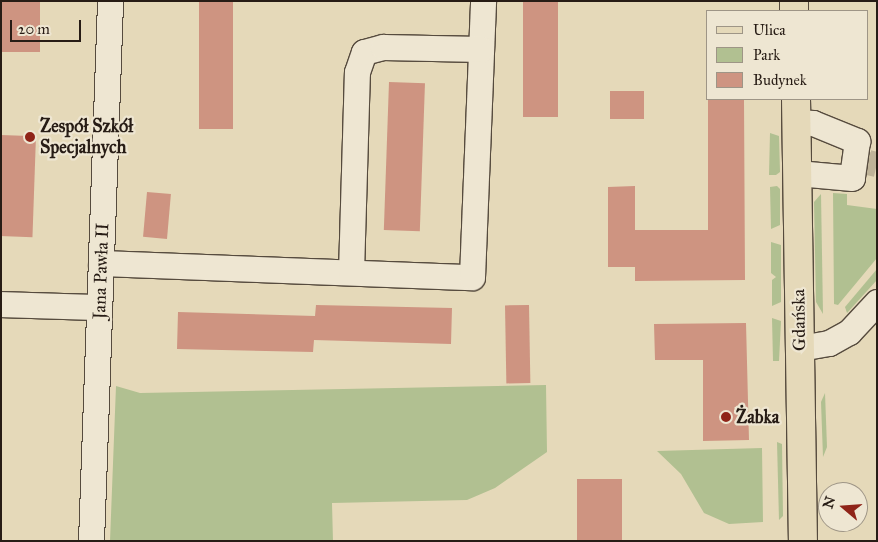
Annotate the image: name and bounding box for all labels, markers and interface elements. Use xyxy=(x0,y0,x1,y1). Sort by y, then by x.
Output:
scale bar xyxy=(12,10,84,42)
legend xyxy=(706,10,868,100)
text: 20 m xyxy=(18,20,50,38)
text: Ulica xyxy=(753,21,786,39)
text: Park xyxy=(753,46,780,64)
text: Budynek xyxy=(753,71,807,89)
place label: Zespół Szkół Specjalnych xyxy=(40,116,133,158)
marker: Zespół Szkół Specjalnych xyxy=(24,131,36,143)
street label: Jana Pawła II xyxy=(89,222,113,320)
street label: Gdańska xyxy=(788,289,810,351)
place label: Żabka xyxy=(736,406,779,428)
marker: Żabka xyxy=(720,411,732,423)
north arrow xyxy=(818,482,868,532)
text: N xyxy=(819,494,839,511)

